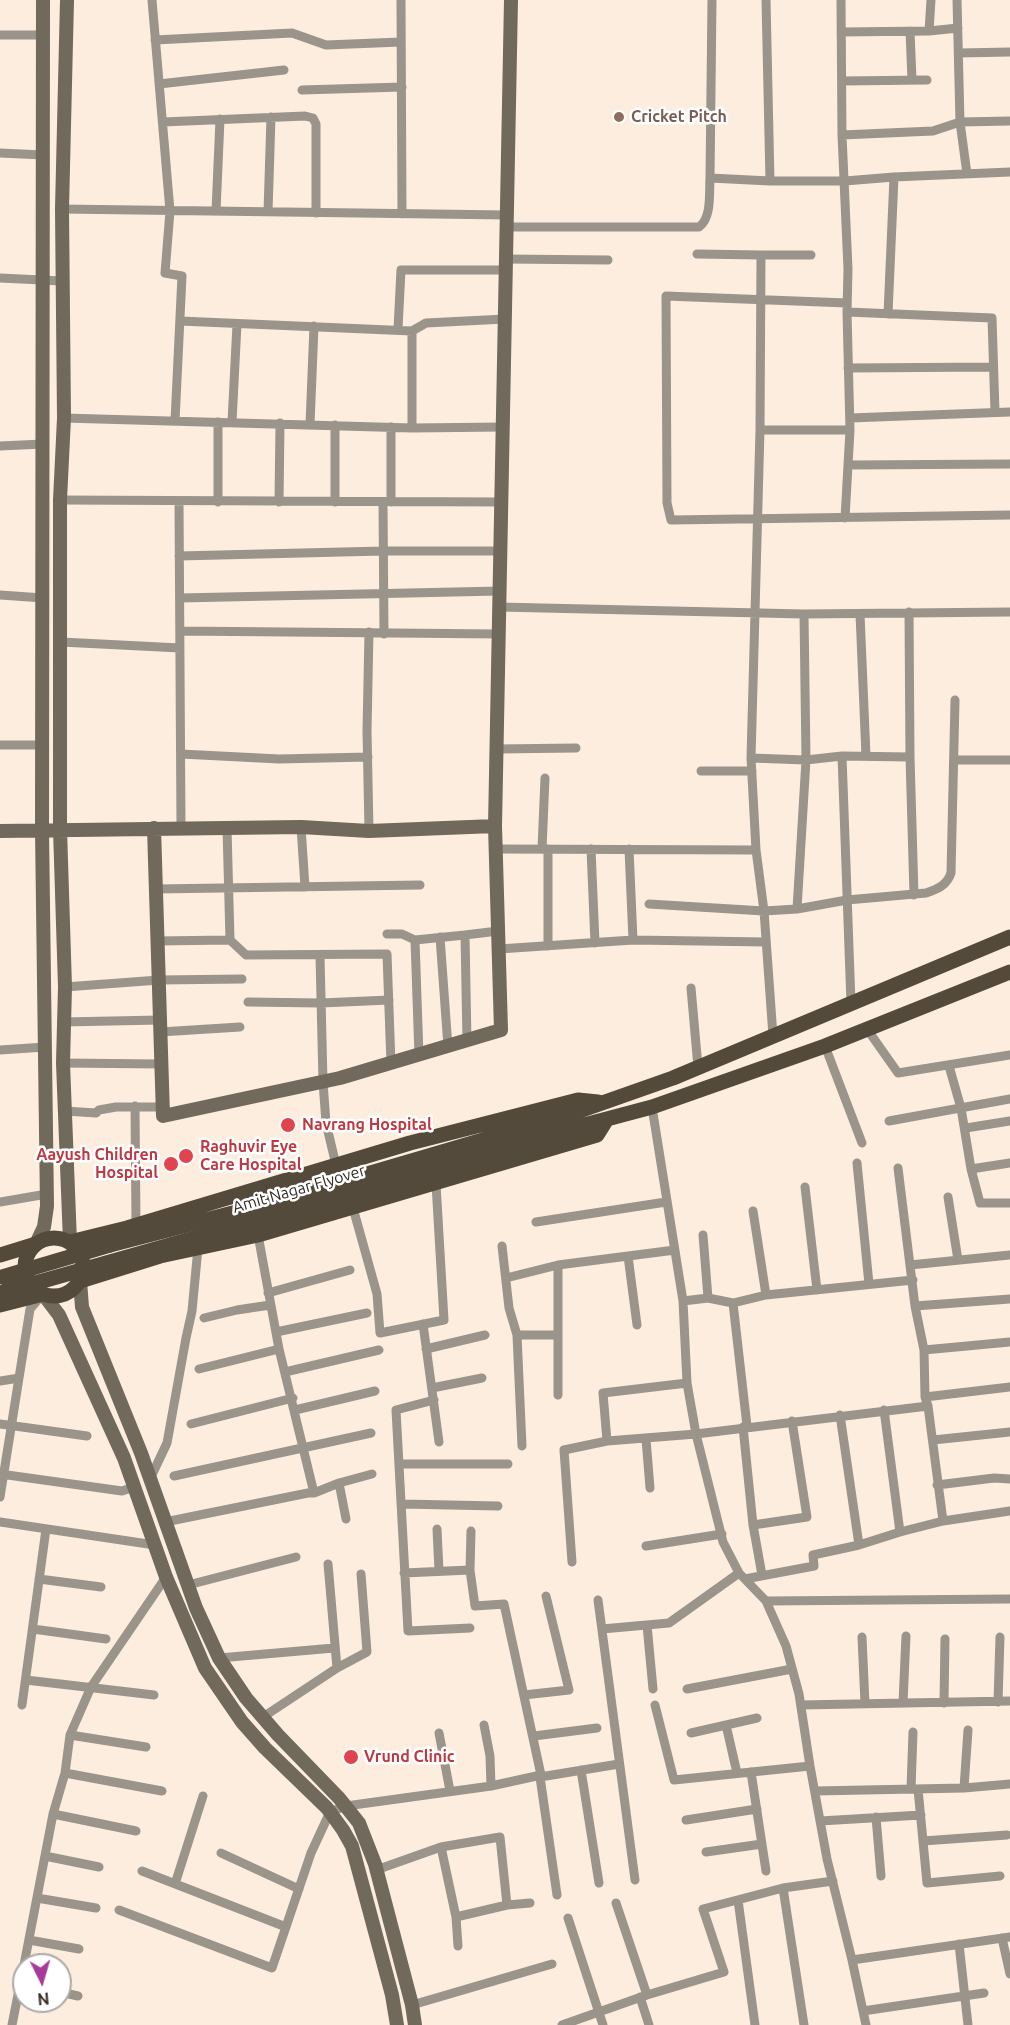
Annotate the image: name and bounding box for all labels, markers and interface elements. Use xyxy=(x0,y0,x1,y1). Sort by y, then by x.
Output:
place label: Cricket Pitch xyxy=(631,107,727,127)
marker: Cricket Pitch xyxy=(612,110,626,124)
place label: Navrang Hospital xyxy=(302,1115,432,1135)
marker: Navrang Hospital xyxy=(279,1116,297,1134)
place label: Raghuvir Eye Care Hospital xyxy=(200,1137,301,1175)
place label: Aayush Children Hospital xyxy=(36,1145,158,1183)
marker: Raghuvir Eye Care Hospital xyxy=(177,1147,195,1165)
marker: Aayush Children Hospital xyxy=(162,1155,180,1173)
street label: Amit Nagar Flyover xyxy=(230,1161,368,1217)
place label: Vrund Clinic xyxy=(364,1747,455,1767)
marker: Vrund Clinic xyxy=(342,1748,360,1766)
north arrow xyxy=(12,1953,72,2013)
text: N xyxy=(37,1989,50,2008)

